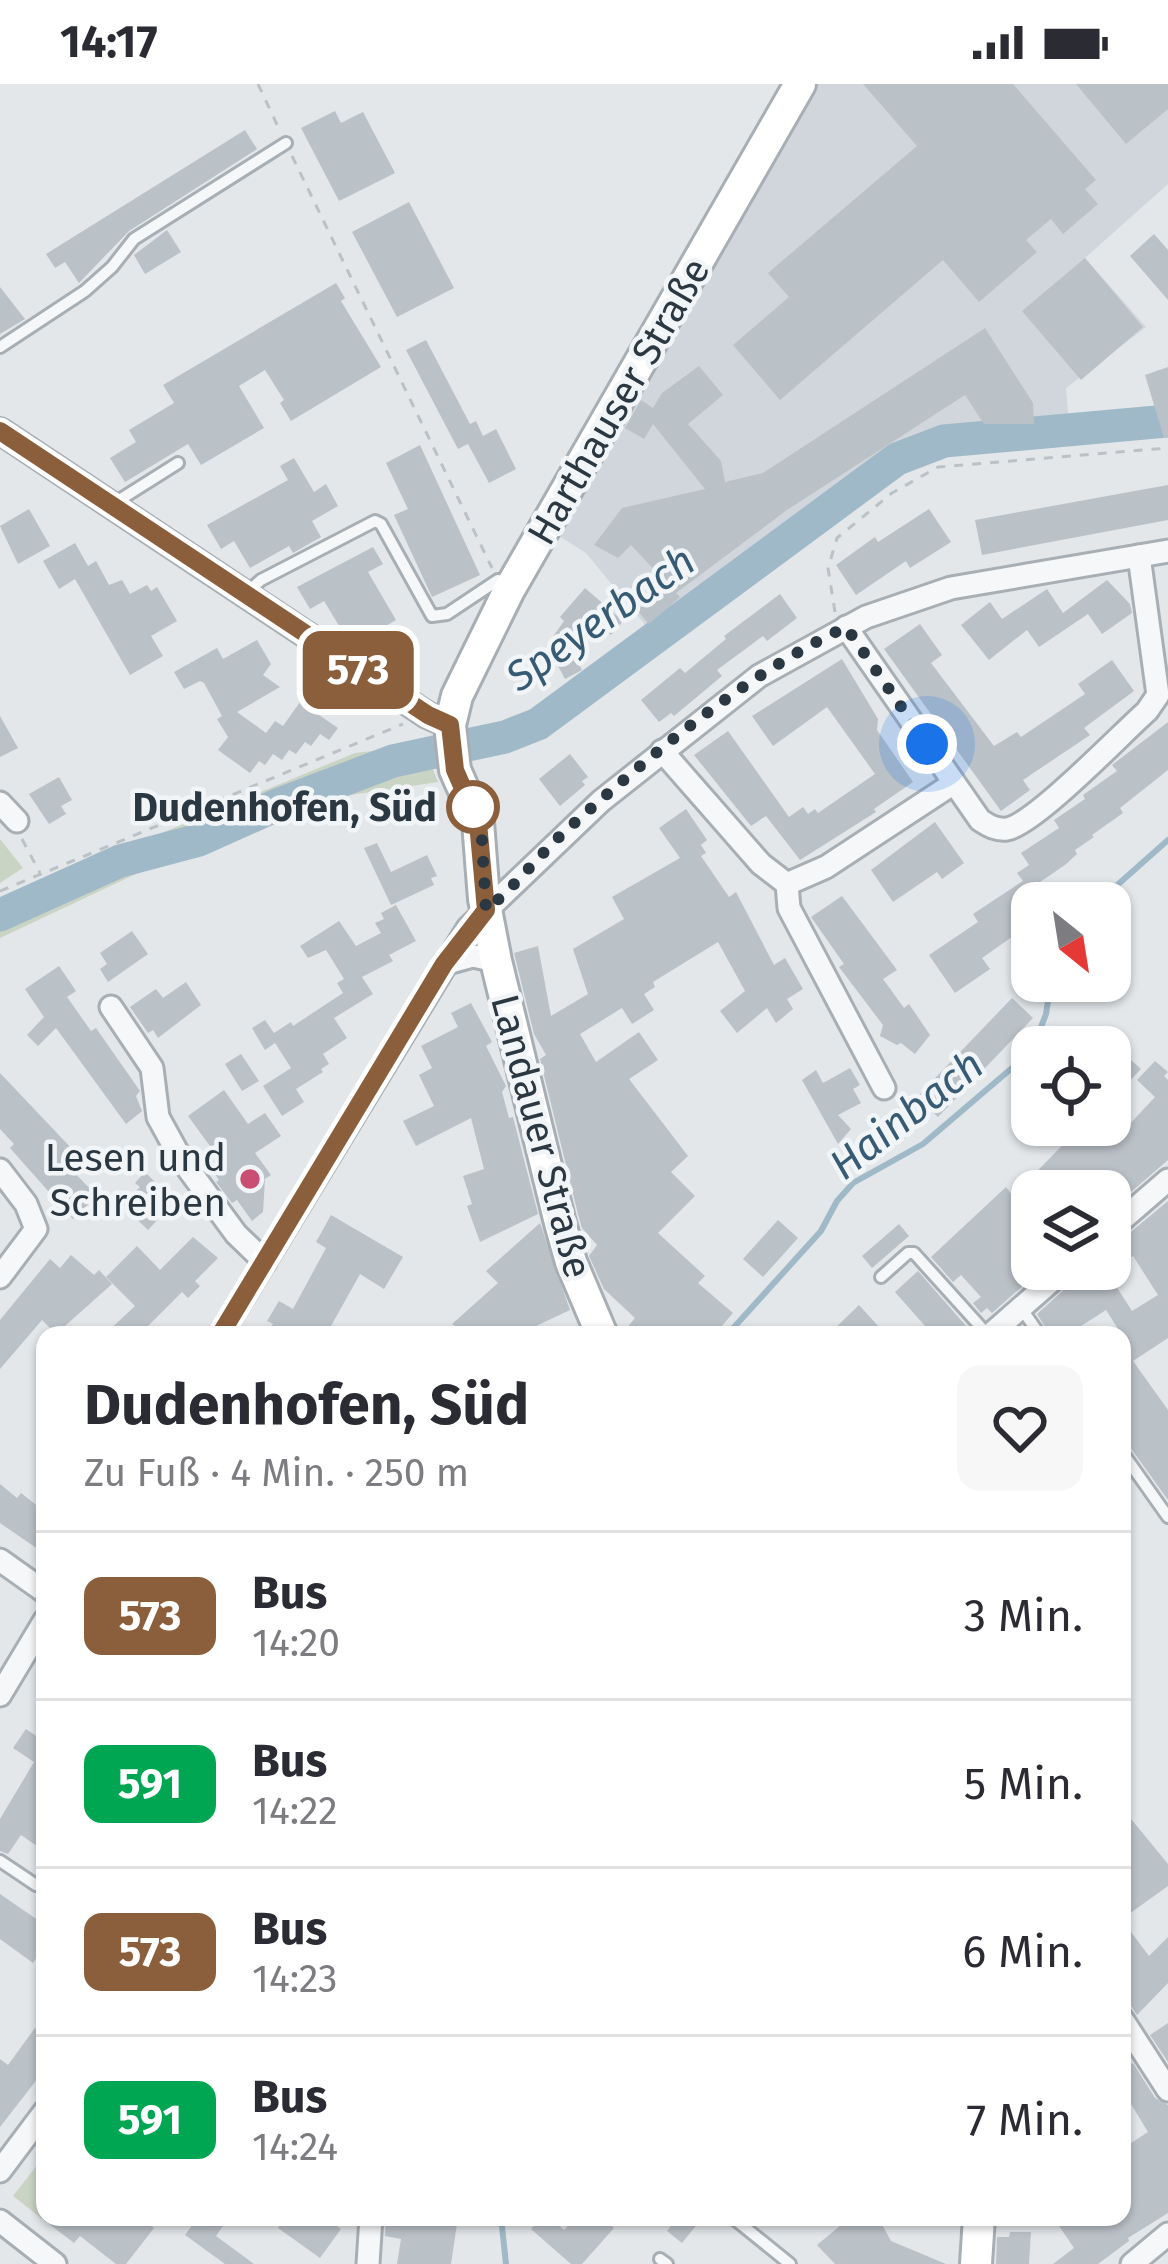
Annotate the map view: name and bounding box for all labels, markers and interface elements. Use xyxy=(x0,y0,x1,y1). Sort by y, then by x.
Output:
text: 14:17 xyxy=(60,15,158,69)
street label: Harthauser Straße xyxy=(518,250,720,553)
water label: Speyerbach xyxy=(496,536,705,703)
line badge: 573 xyxy=(289,631,427,709)
text: 573 xyxy=(327,645,389,695)
your location xyxy=(897,714,957,774)
marker: Dudenhofen, Süd xyxy=(448,782,498,832)
place label: Dudenhofen, Süd xyxy=(132,785,437,831)
north arrow xyxy=(1011,882,1131,1002)
map controls xyxy=(1011,882,1131,1290)
street label: Landauer Straße xyxy=(481,989,601,1283)
button: locate xyxy=(1011,1026,1131,1146)
water label: Hainbach xyxy=(820,1039,993,1190)
place label: Lesen und Schreiben xyxy=(45,1135,226,1226)
marker: Lesen und Schreiben xyxy=(237,1166,263,1192)
button: layers xyxy=(1011,1170,1131,1290)
button: heart xyxy=(957,1365,1083,1491)
text: Dudenhofen, Süd xyxy=(84,1371,529,1439)
text: Zu Fuß · 4 Min. · 250 m xyxy=(84,1450,469,1496)
text: Bus xyxy=(252,1566,327,1620)
text: 3 Min. xyxy=(964,1589,1083,1643)
text: 573 xyxy=(119,1591,181,1641)
text: 14:20 xyxy=(252,1620,340,1666)
text: Bus xyxy=(252,1734,327,1788)
text: 5 Min. xyxy=(964,1757,1083,1811)
text: 591 xyxy=(118,1759,182,1809)
text: 14:22 xyxy=(252,1788,338,1834)
text: Bus xyxy=(252,1902,327,1956)
text: 6 Min. xyxy=(962,1925,1083,1979)
text: 573 xyxy=(119,1927,181,1977)
text: 14:23 xyxy=(252,1956,338,2002)
text: Bus xyxy=(252,2070,327,2124)
text: 7 Min. xyxy=(966,2093,1083,2147)
text: 591 xyxy=(118,2095,182,2145)
text: 14:24 xyxy=(252,2124,338,2170)

